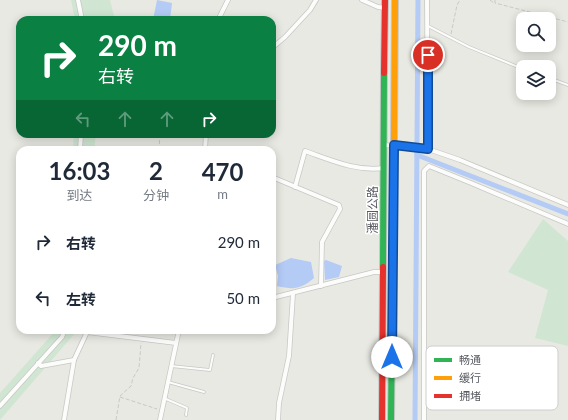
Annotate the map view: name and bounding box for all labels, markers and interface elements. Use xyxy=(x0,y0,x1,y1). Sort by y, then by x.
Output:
map controls xyxy=(516,12,556,100)
button: search xyxy=(516,12,556,52)
text: 290 m xyxy=(98,28,177,62)
icon: right xyxy=(32,32,84,84)
pin xyxy=(411,38,445,72)
icon: arrive xyxy=(417,44,439,66)
button: layers xyxy=(516,60,556,100)
text: 右转 xyxy=(98,65,134,87)
icon: left xyxy=(72,108,94,130)
icon: ahead xyxy=(114,108,136,130)
icon: ahead xyxy=(156,108,178,130)
icon: right xyxy=(198,108,220,130)
text: 16:03 xyxy=(49,156,110,185)
text: 2 xyxy=(149,156,163,185)
text: 470 xyxy=(202,157,243,186)
text: m xyxy=(217,186,228,202)
street label: 潘圆公路 xyxy=(365,186,380,234)
text: 到达 xyxy=(67,187,93,203)
text: 分钟 xyxy=(143,187,169,203)
icon: right xyxy=(32,231,54,253)
text: 290 m xyxy=(218,233,260,251)
text: 右转 xyxy=(66,234,96,252)
icon: left xyxy=(32,287,54,309)
text: 50 m xyxy=(226,289,260,307)
text: 左转 xyxy=(66,290,96,308)
position arrow xyxy=(371,336,413,378)
legend xyxy=(426,346,558,410)
text: 畅通 xyxy=(459,353,481,366)
text: 缓行 xyxy=(459,371,481,384)
text: 拥堵 xyxy=(459,389,481,402)

